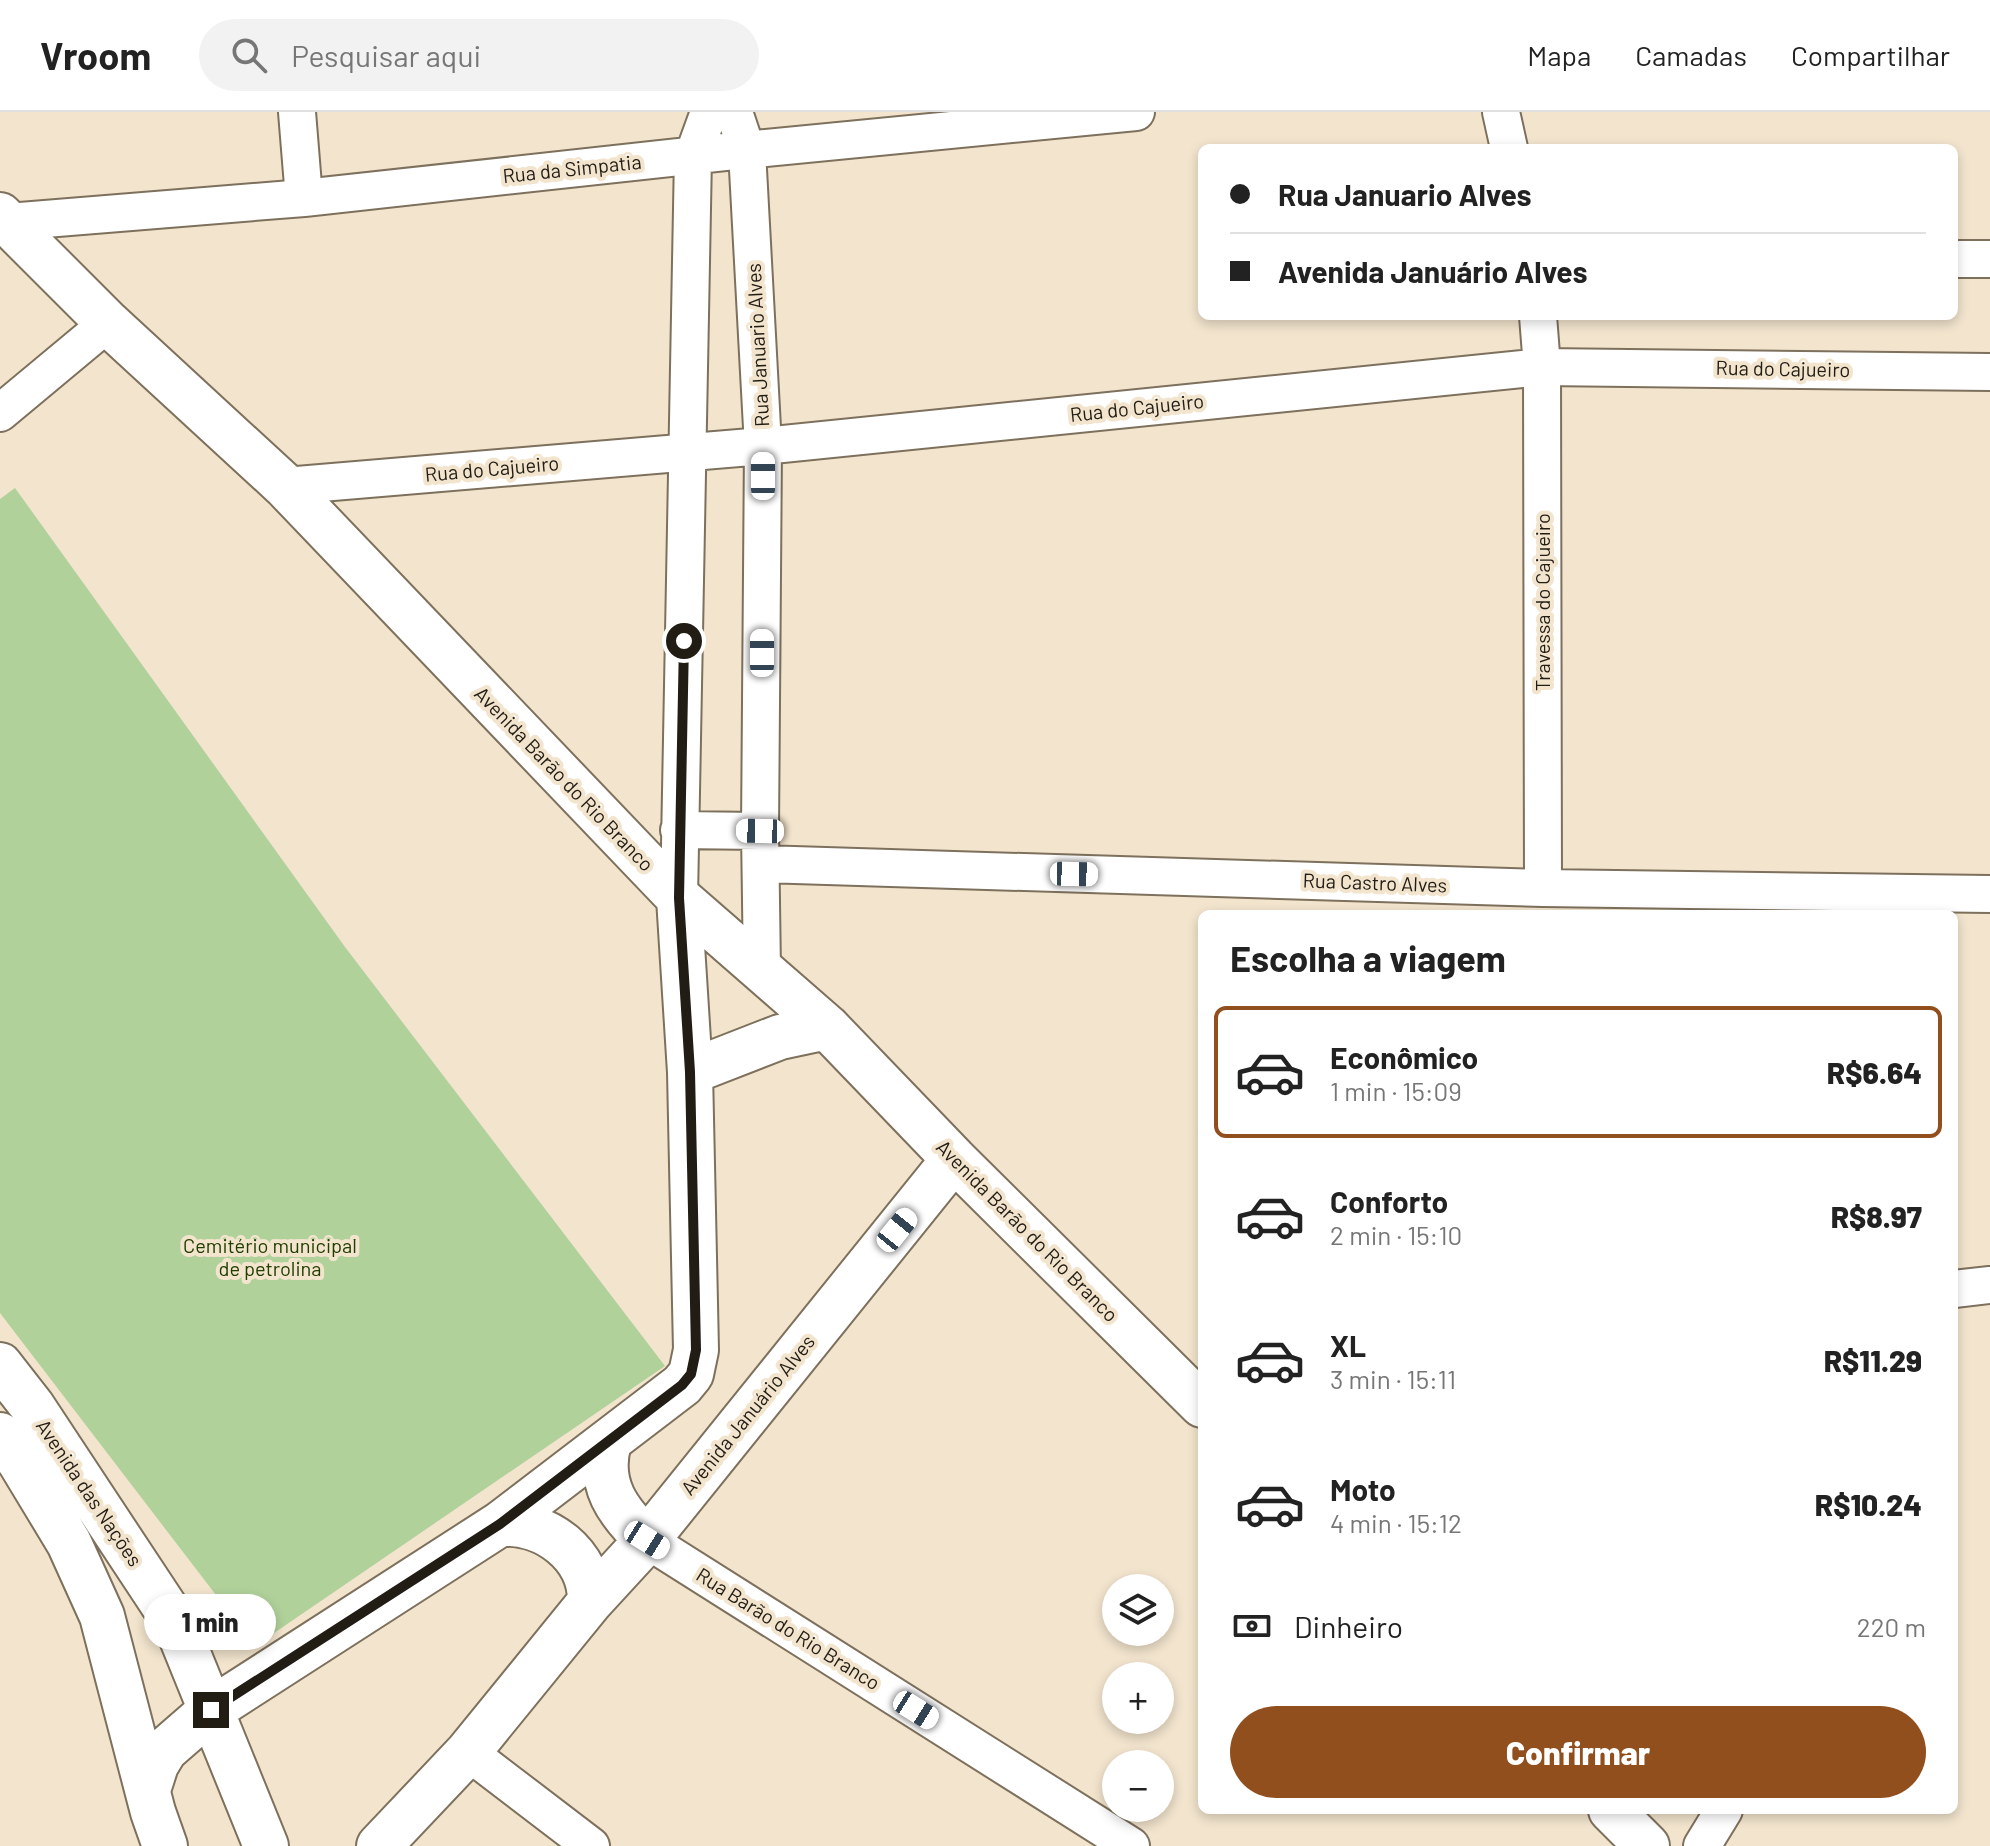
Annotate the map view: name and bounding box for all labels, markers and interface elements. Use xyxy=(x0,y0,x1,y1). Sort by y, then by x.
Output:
search box xyxy=(199,19,759,91)
text: Vroom xyxy=(40,32,151,78)
icon: search xyxy=(227,33,271,77)
text: Pesquisar aqui xyxy=(291,37,481,73)
text: Mapa xyxy=(1527,38,1591,72)
text: Camadas xyxy=(1635,38,1747,72)
text: Compartilhar xyxy=(1791,38,1950,72)
street label: Rua da Simpatia xyxy=(501,149,642,187)
text: Rua Januario Alves xyxy=(1278,176,1532,212)
text: Avenida Januário Alves xyxy=(1278,253,1587,289)
street label: Rua Januario Alves xyxy=(741,263,773,428)
street label: Rua do Cajueiro xyxy=(1715,355,1851,381)
street label: Rua do Cajueiro xyxy=(1069,388,1205,426)
street label: Rua do Cajueiro xyxy=(424,450,560,486)
car xyxy=(751,452,775,500)
street label: Travessa do Cajueiro xyxy=(1530,513,1554,691)
route start xyxy=(666,623,702,659)
car xyxy=(750,629,774,677)
street label: Avenida Barão do Rio Branco xyxy=(470,681,659,876)
car xyxy=(736,819,784,843)
car xyxy=(1050,862,1098,886)
street label: Rua Castro Alves xyxy=(1302,867,1448,897)
text: Escolha a viagem xyxy=(1230,936,1506,979)
icon: car xyxy=(1234,1036,1306,1108)
text: Econômico xyxy=(1330,1039,1478,1075)
text: R$6.64 xyxy=(1827,1054,1922,1090)
text: 1 min · 15:09 xyxy=(1330,1075,1462,1106)
street label: Avenida Barão do Rio Branco xyxy=(932,1134,1124,1326)
icon: car xyxy=(1234,1180,1306,1252)
text: Conforto xyxy=(1330,1183,1448,1219)
text: R$8.97 xyxy=(1831,1198,1922,1234)
car xyxy=(873,1204,921,1256)
text: 2 min · 15:10 xyxy=(1330,1219,1462,1250)
park label: Cemitério municipal de petrolina xyxy=(183,1233,357,1280)
icon: car xyxy=(1234,1324,1306,1396)
text: XL xyxy=(1330,1327,1366,1363)
street label: Avenida Januário Alves xyxy=(675,1329,819,1499)
text: R$11.29 xyxy=(1824,1342,1922,1378)
text: 3 min · 15:11 xyxy=(1330,1363,1456,1394)
street label: Avenida das Nações xyxy=(32,1414,148,1570)
icon: car xyxy=(1234,1468,1306,1540)
text: Moto xyxy=(1330,1471,1396,1507)
text: R$10.24 xyxy=(1815,1486,1922,1522)
text: 4 min · 15:12 xyxy=(1330,1507,1462,1538)
car xyxy=(620,1517,674,1563)
street label: Rua Barão do Rio Branco xyxy=(692,1562,885,1694)
map controls xyxy=(1102,1574,1174,1822)
button: layers xyxy=(1102,1574,1174,1646)
callout: 1 min xyxy=(145,1594,277,1650)
icon: cash xyxy=(1230,1604,1274,1648)
text: 1 min xyxy=(181,1606,239,1637)
text: Dinheiro xyxy=(1294,1608,1403,1644)
text: 220 m xyxy=(1857,1611,1926,1642)
button: + xyxy=(1102,1662,1174,1734)
car xyxy=(889,1687,943,1733)
route end xyxy=(193,1692,229,1728)
button: Confirmar xyxy=(1230,1706,1926,1798)
button: − xyxy=(1102,1750,1174,1822)

